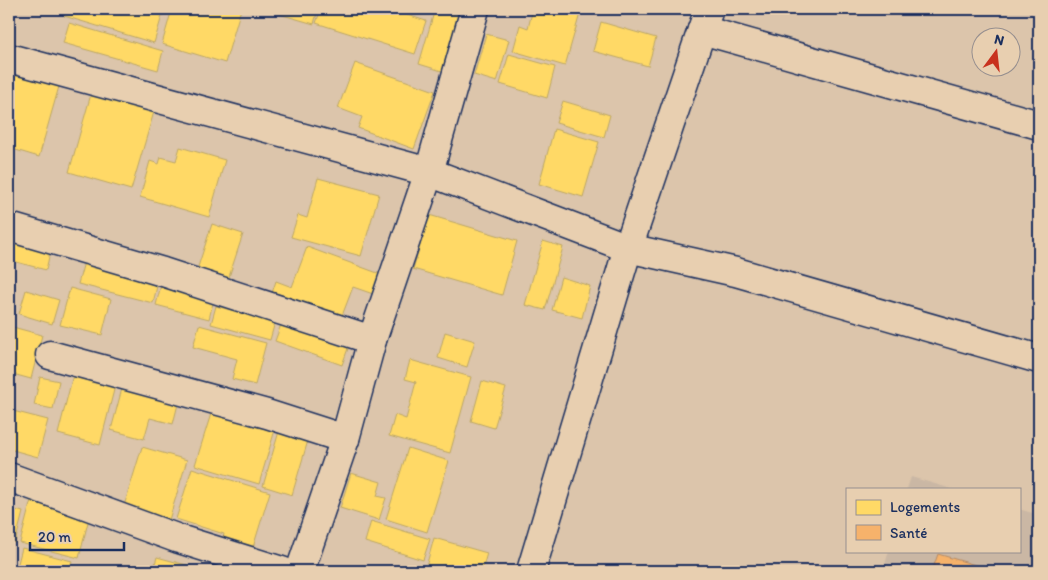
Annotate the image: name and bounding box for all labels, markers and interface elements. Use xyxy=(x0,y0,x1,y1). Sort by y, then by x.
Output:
north arrow xyxy=(970,28,1020,78)
text: N xyxy=(992,30,1006,49)
legend xyxy=(846,488,1020,552)
text: Logements xyxy=(890,498,961,516)
scale bar xyxy=(30,520,124,552)
text: Santé xyxy=(890,524,928,542)
text: 20 m xyxy=(38,528,72,546)

